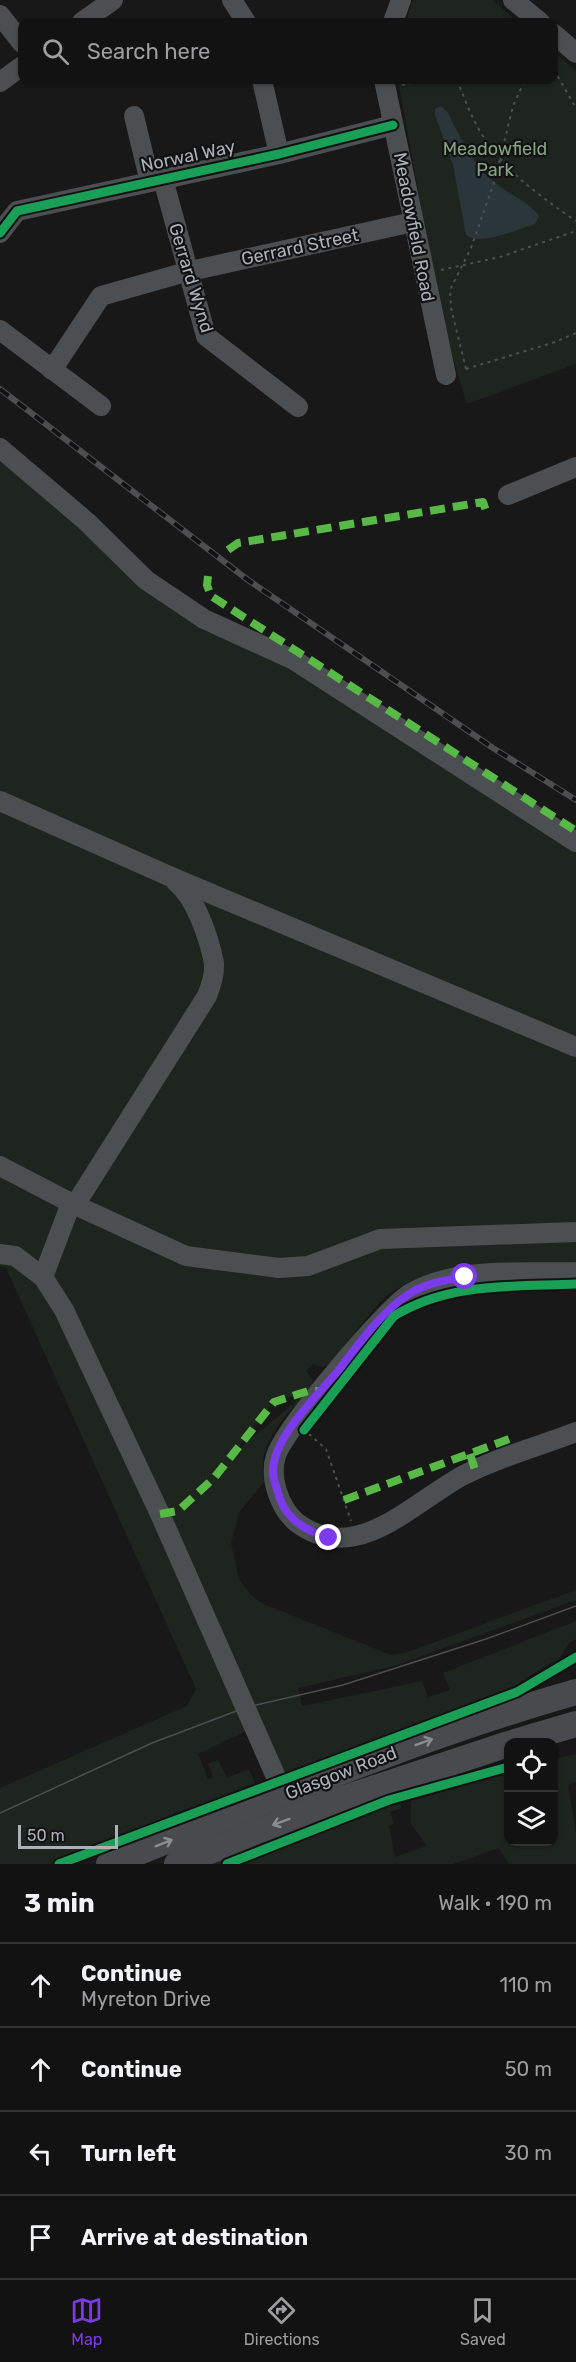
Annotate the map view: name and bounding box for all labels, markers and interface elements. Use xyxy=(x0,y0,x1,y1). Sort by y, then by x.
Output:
search box xyxy=(18,18,558,84)
icon: search xyxy=(39,35,72,68)
text: Search here xyxy=(87,38,210,65)
street label: Norwal Way xyxy=(139,135,237,177)
park label: Meadowfield Park xyxy=(443,138,547,181)
street label: Meadowfield Road xyxy=(389,150,439,304)
street label: Gerrard Wynd xyxy=(164,221,218,335)
street label: Gerrard Street xyxy=(239,224,361,270)
route start xyxy=(451,1263,477,1289)
route end xyxy=(315,1524,341,1550)
one-way arrow xyxy=(414,1736,433,1747)
map controls xyxy=(504,1738,558,1846)
button: locate xyxy=(504,1738,558,1792)
street label: Glasgow Road xyxy=(282,1742,400,1804)
button: layers xyxy=(504,1792,558,1846)
one-way arrow xyxy=(272,1817,291,1828)
scale bar xyxy=(18,1822,118,1850)
text: 50 m xyxy=(27,1826,65,1845)
one-way arrow xyxy=(154,1836,173,1847)
text: 3 min xyxy=(24,1888,95,1919)
text: Walk · 190 m xyxy=(438,1891,552,1915)
text: Continue xyxy=(81,1960,182,1987)
icon: ahead xyxy=(24,1969,57,2002)
text: 110 m xyxy=(500,1973,552,1997)
text: Myreton Drive xyxy=(81,1987,211,2011)
icon: ahead xyxy=(24,2053,57,2086)
text: Continue xyxy=(81,2056,182,2083)
text: 50 m xyxy=(505,2057,552,2081)
icon: left xyxy=(24,2137,57,2170)
text: Turn left xyxy=(81,2140,176,2167)
text: 30 m xyxy=(505,2141,552,2165)
icon: arrive xyxy=(24,2221,57,2254)
text: Arrive at destination xyxy=(81,2224,308,2251)
tab: Map xyxy=(70,2294,103,2349)
tab: Directions xyxy=(244,2294,320,2349)
tab: Saved xyxy=(460,2294,506,2349)

